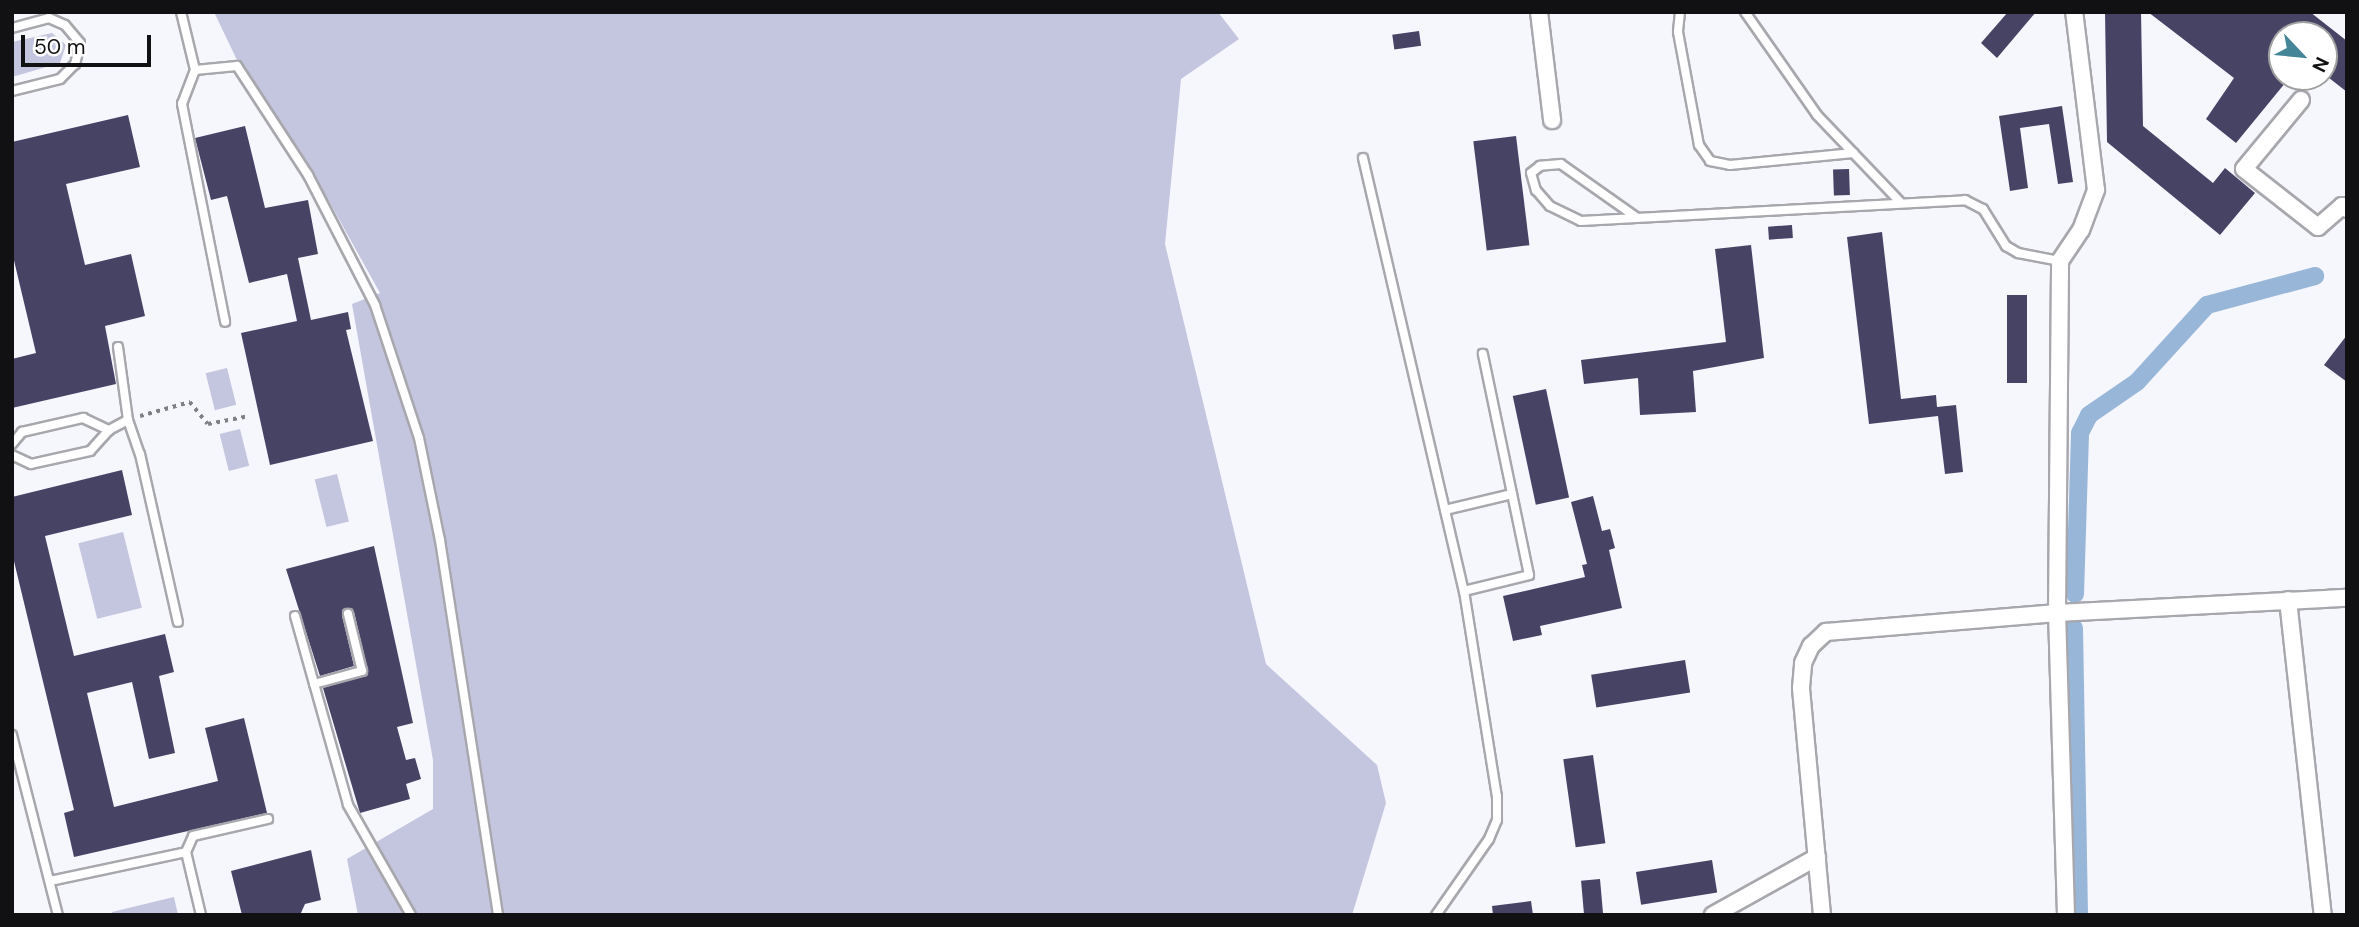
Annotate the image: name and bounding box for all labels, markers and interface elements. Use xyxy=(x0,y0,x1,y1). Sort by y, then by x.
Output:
scale bar xyxy=(24,21,154,65)
north arrow xyxy=(2268,21,2338,91)
text: 50 m xyxy=(34,33,85,61)
text: N xyxy=(2306,53,2335,76)

